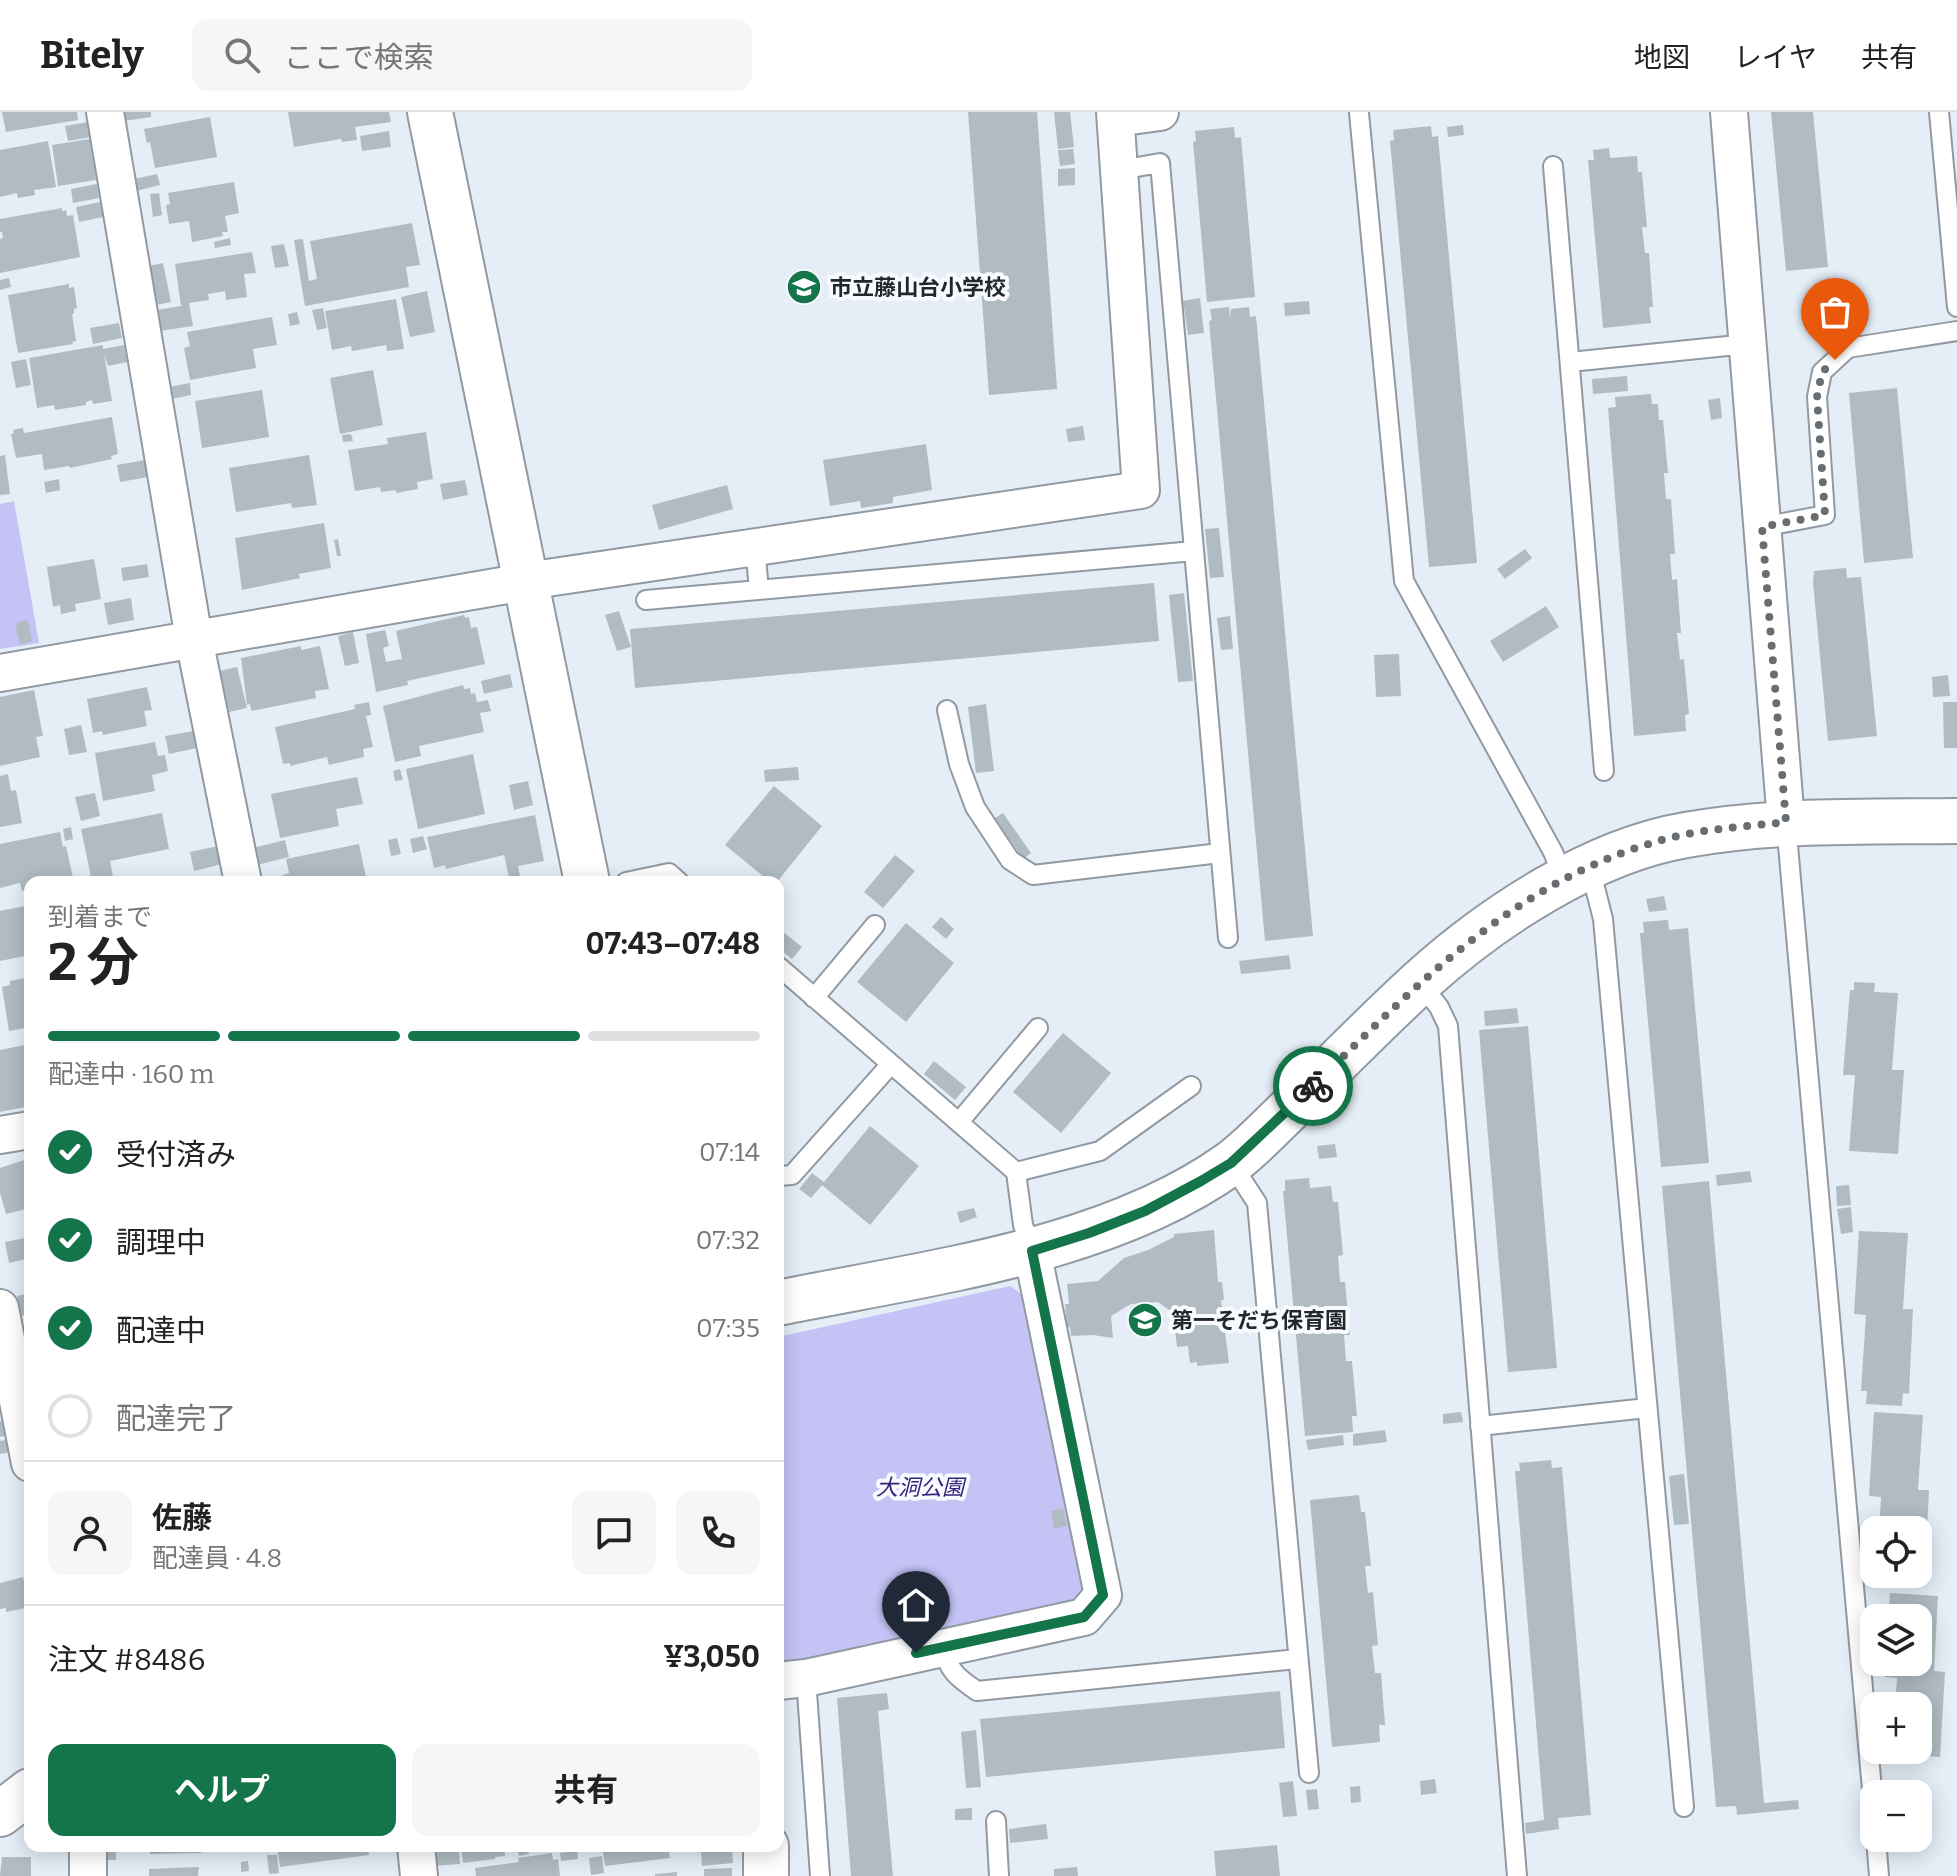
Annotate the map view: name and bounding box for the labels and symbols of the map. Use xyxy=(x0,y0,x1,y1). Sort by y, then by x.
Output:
school or university icon: 市立藤山台小学校 xyxy=(785,268,823,306)
place label: 市立藤山台小学校 xyxy=(830,274,1006,301)
pin xyxy=(1801,278,1869,360)
courier xyxy=(1273,1046,1353,1126)
school or university icon: 第一そだち保育園 xyxy=(1126,1301,1164,1339)
place label: 第一そだち保育園 xyxy=(1171,1307,1347,1334)
park label: 大洞公園 xyxy=(876,1474,967,1501)
pin xyxy=(882,1571,950,1653)

